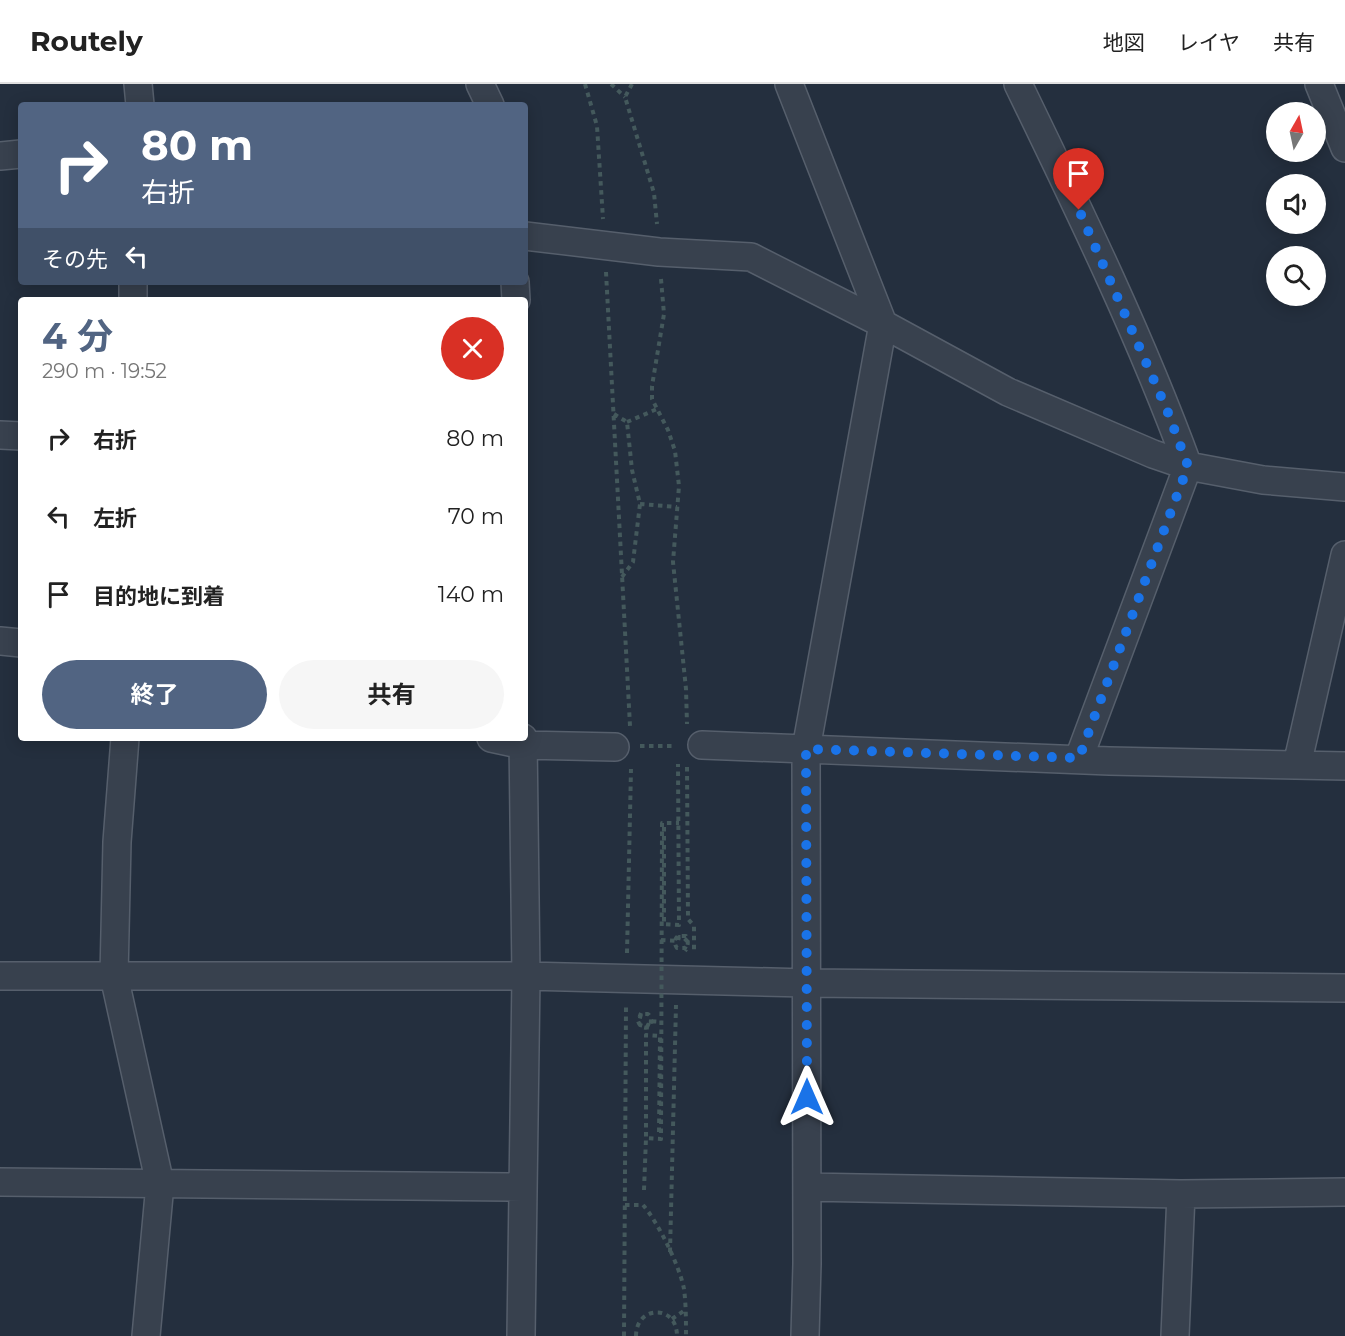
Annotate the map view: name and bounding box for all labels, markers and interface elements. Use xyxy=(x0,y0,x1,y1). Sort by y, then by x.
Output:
text: Routely xyxy=(30,24,143,58)
text: 地図 xyxy=(1103,30,1145,55)
text: レイヤ xyxy=(1178,30,1240,55)
text: 共有 xyxy=(1273,30,1315,55)
north arrow xyxy=(1266,102,1326,162)
map controls xyxy=(1266,102,1326,306)
text: 80 m xyxy=(141,119,253,171)
icon: right xyxy=(42,126,120,204)
pin xyxy=(1053,148,1104,210)
icon: arrive xyxy=(1062,157,1095,190)
button: sound xyxy=(1266,174,1326,234)
text: 右折 xyxy=(141,176,195,209)
icon: left xyxy=(120,240,153,273)
text: その先 xyxy=(42,246,108,273)
button: search xyxy=(1266,246,1326,306)
text: 4 分 xyxy=(42,314,113,358)
button: close xyxy=(441,317,504,380)
text: 290 m · 19:52 xyxy=(42,359,167,383)
icon: right xyxy=(42,422,75,455)
text: 80 m xyxy=(446,425,504,452)
text: 右折 xyxy=(93,427,137,454)
icon: left xyxy=(42,500,75,533)
text: 70 m xyxy=(448,503,504,530)
text: 左折 xyxy=(93,505,137,532)
icon: arrive xyxy=(42,578,75,611)
text: 140 m xyxy=(438,581,504,608)
text: 目的地に到着 xyxy=(93,583,225,610)
button: 終了 xyxy=(42,660,267,729)
button: 共有 xyxy=(279,660,504,729)
position arrow xyxy=(775,1065,839,1129)

